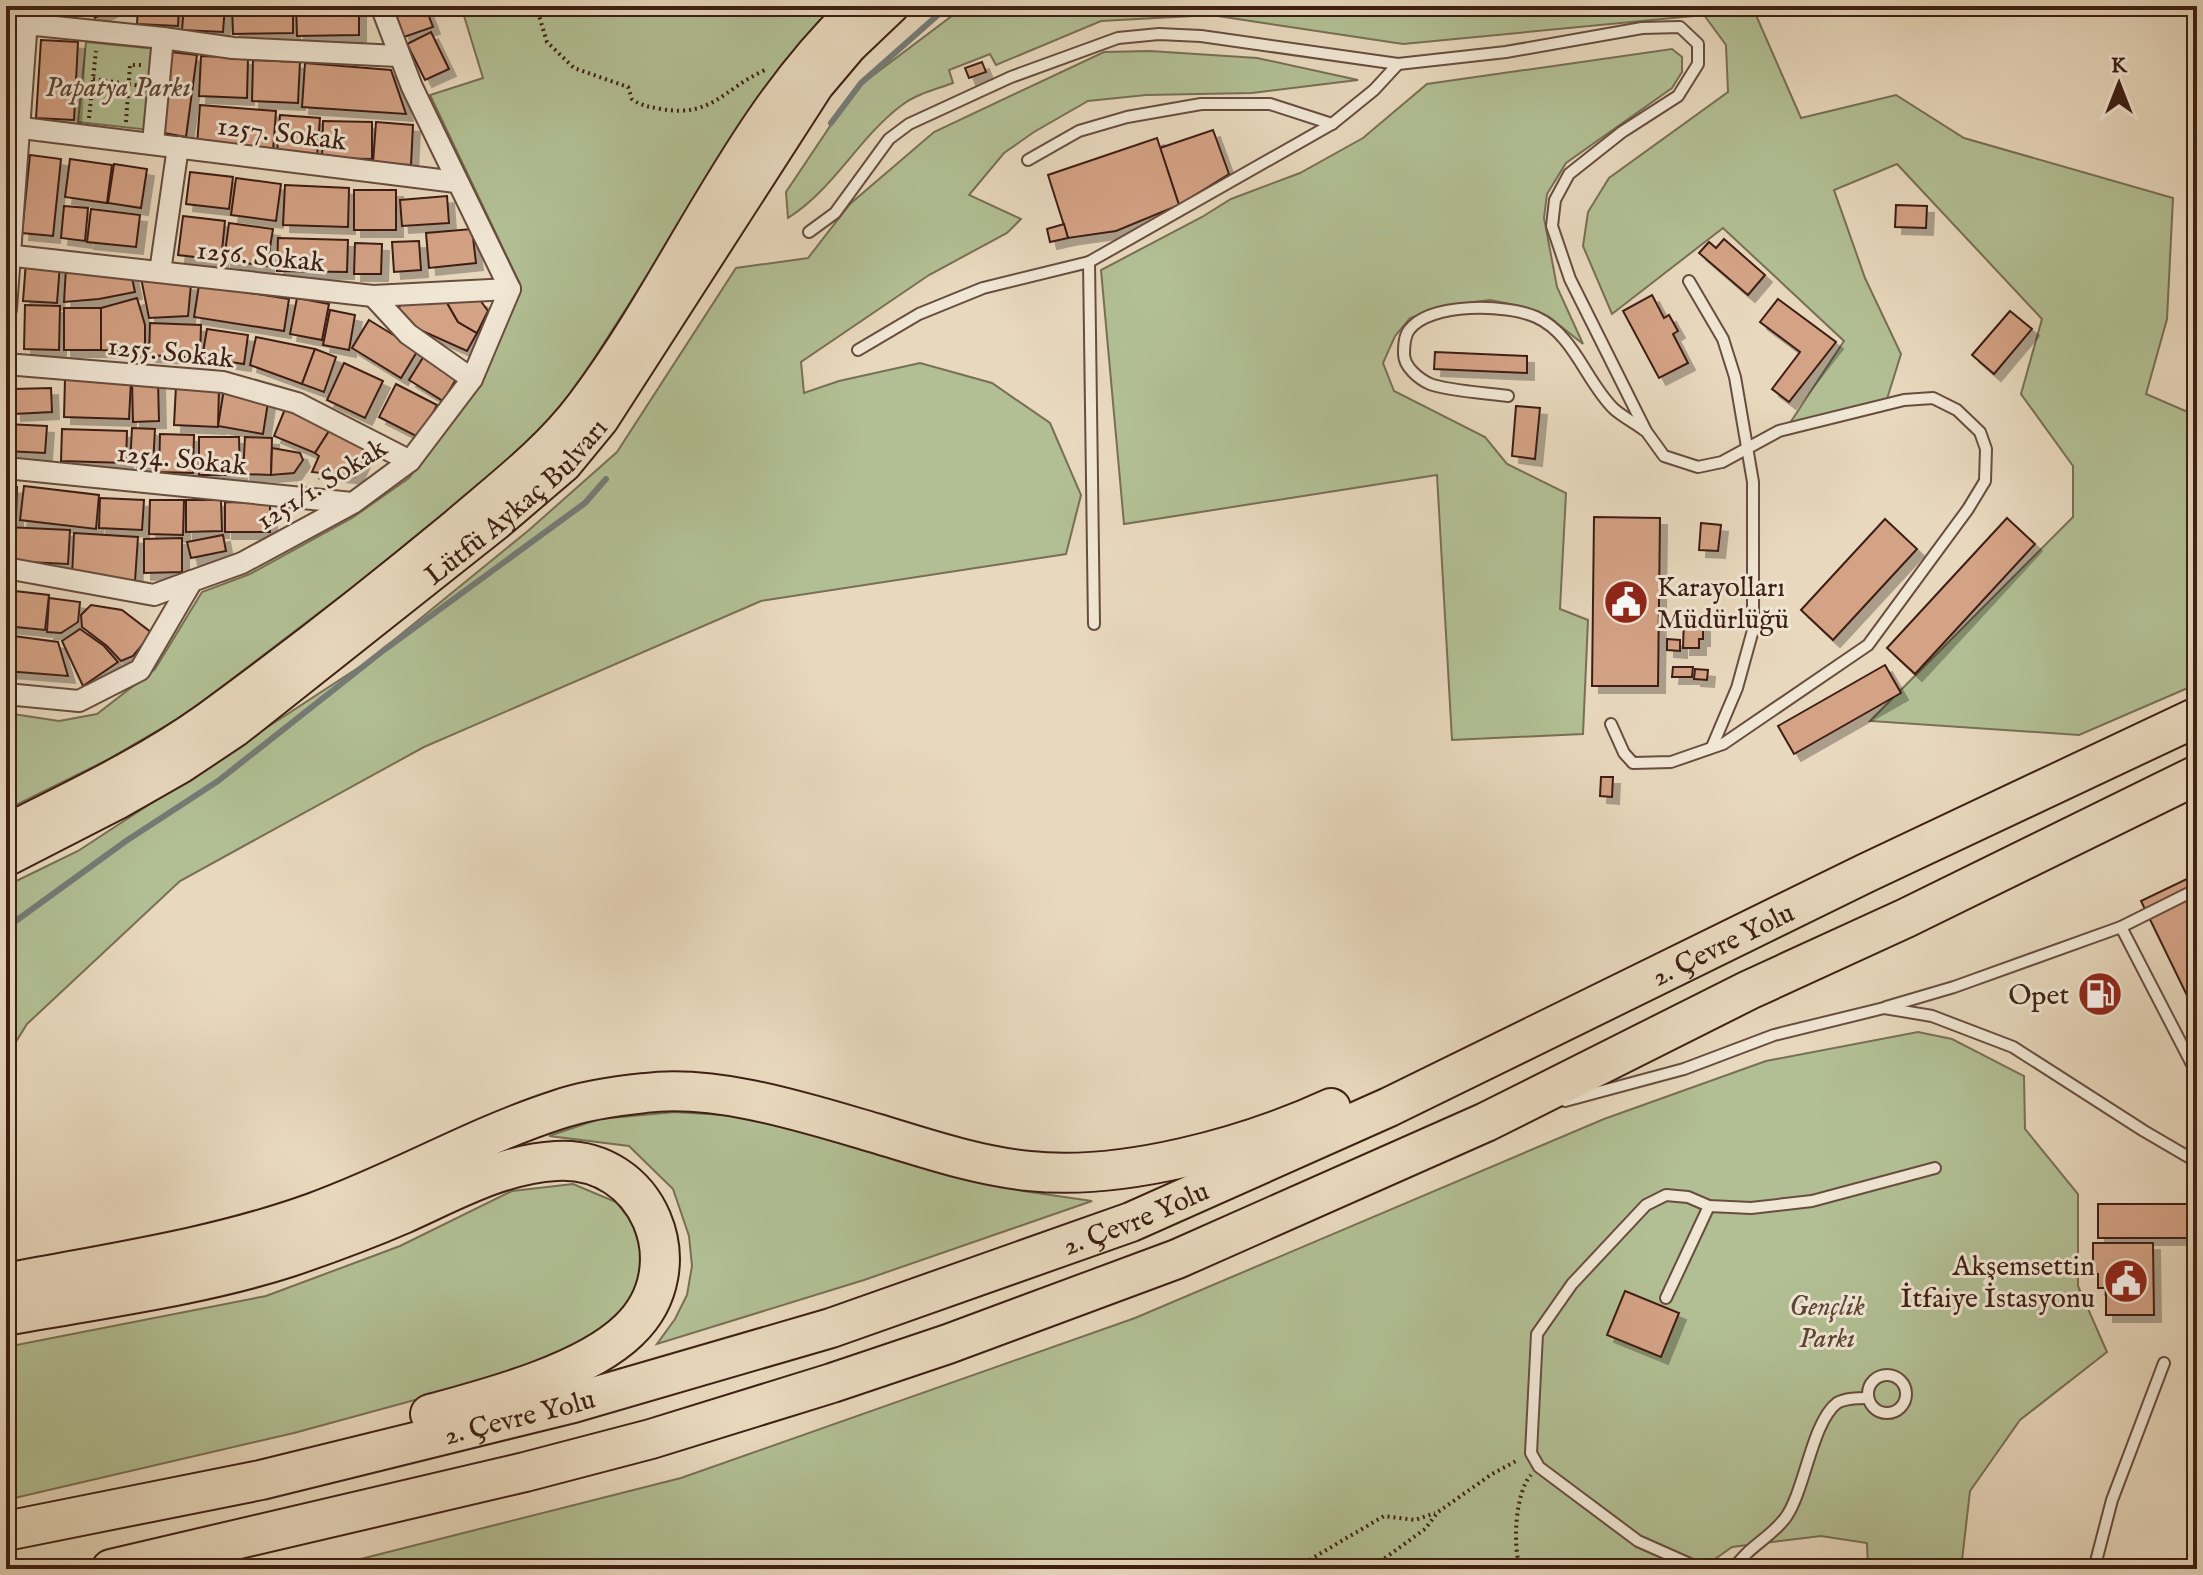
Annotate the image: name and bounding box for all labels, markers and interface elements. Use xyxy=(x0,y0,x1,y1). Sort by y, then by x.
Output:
north arrow xyxy=(2079,44,2159,124)
text: K xyxy=(2111,52,2128,80)
park label: Papatya Parkı xyxy=(45,71,191,106)
street label: 1257. Sokak xyxy=(215,109,349,160)
street label: 1256. Sokak xyxy=(195,233,328,282)
street label: 1255. Sokak xyxy=(106,329,237,378)
street label: Lütfü Aykaç Bulvarı xyxy=(418,412,616,594)
street label: 1251/1. Sokak xyxy=(250,431,395,539)
street label: 1254. Sokak xyxy=(115,436,250,485)
place label: Karayolları Müdürlüğü xyxy=(1657,571,1789,638)
public building icon: Karayolları Müdürlüğü xyxy=(1602,578,1650,626)
street label: 2. Çevre Yolu xyxy=(1646,896,1800,995)
fuel station icon: Opet xyxy=(2076,970,2124,1018)
place label: Opet xyxy=(2008,979,2069,1014)
street label: 2. Çevre Yolu xyxy=(1059,1175,1215,1265)
place label: Akşemsettin İtfaiye İstasyonu xyxy=(1900,1250,2095,1317)
public building icon: Akşemsettin İtfaiye İstasyonu xyxy=(2102,1257,2150,1305)
park label: Gençlik Parkı xyxy=(1789,1290,1865,1357)
street label: 2. Çevre Yolu xyxy=(441,1383,599,1454)

